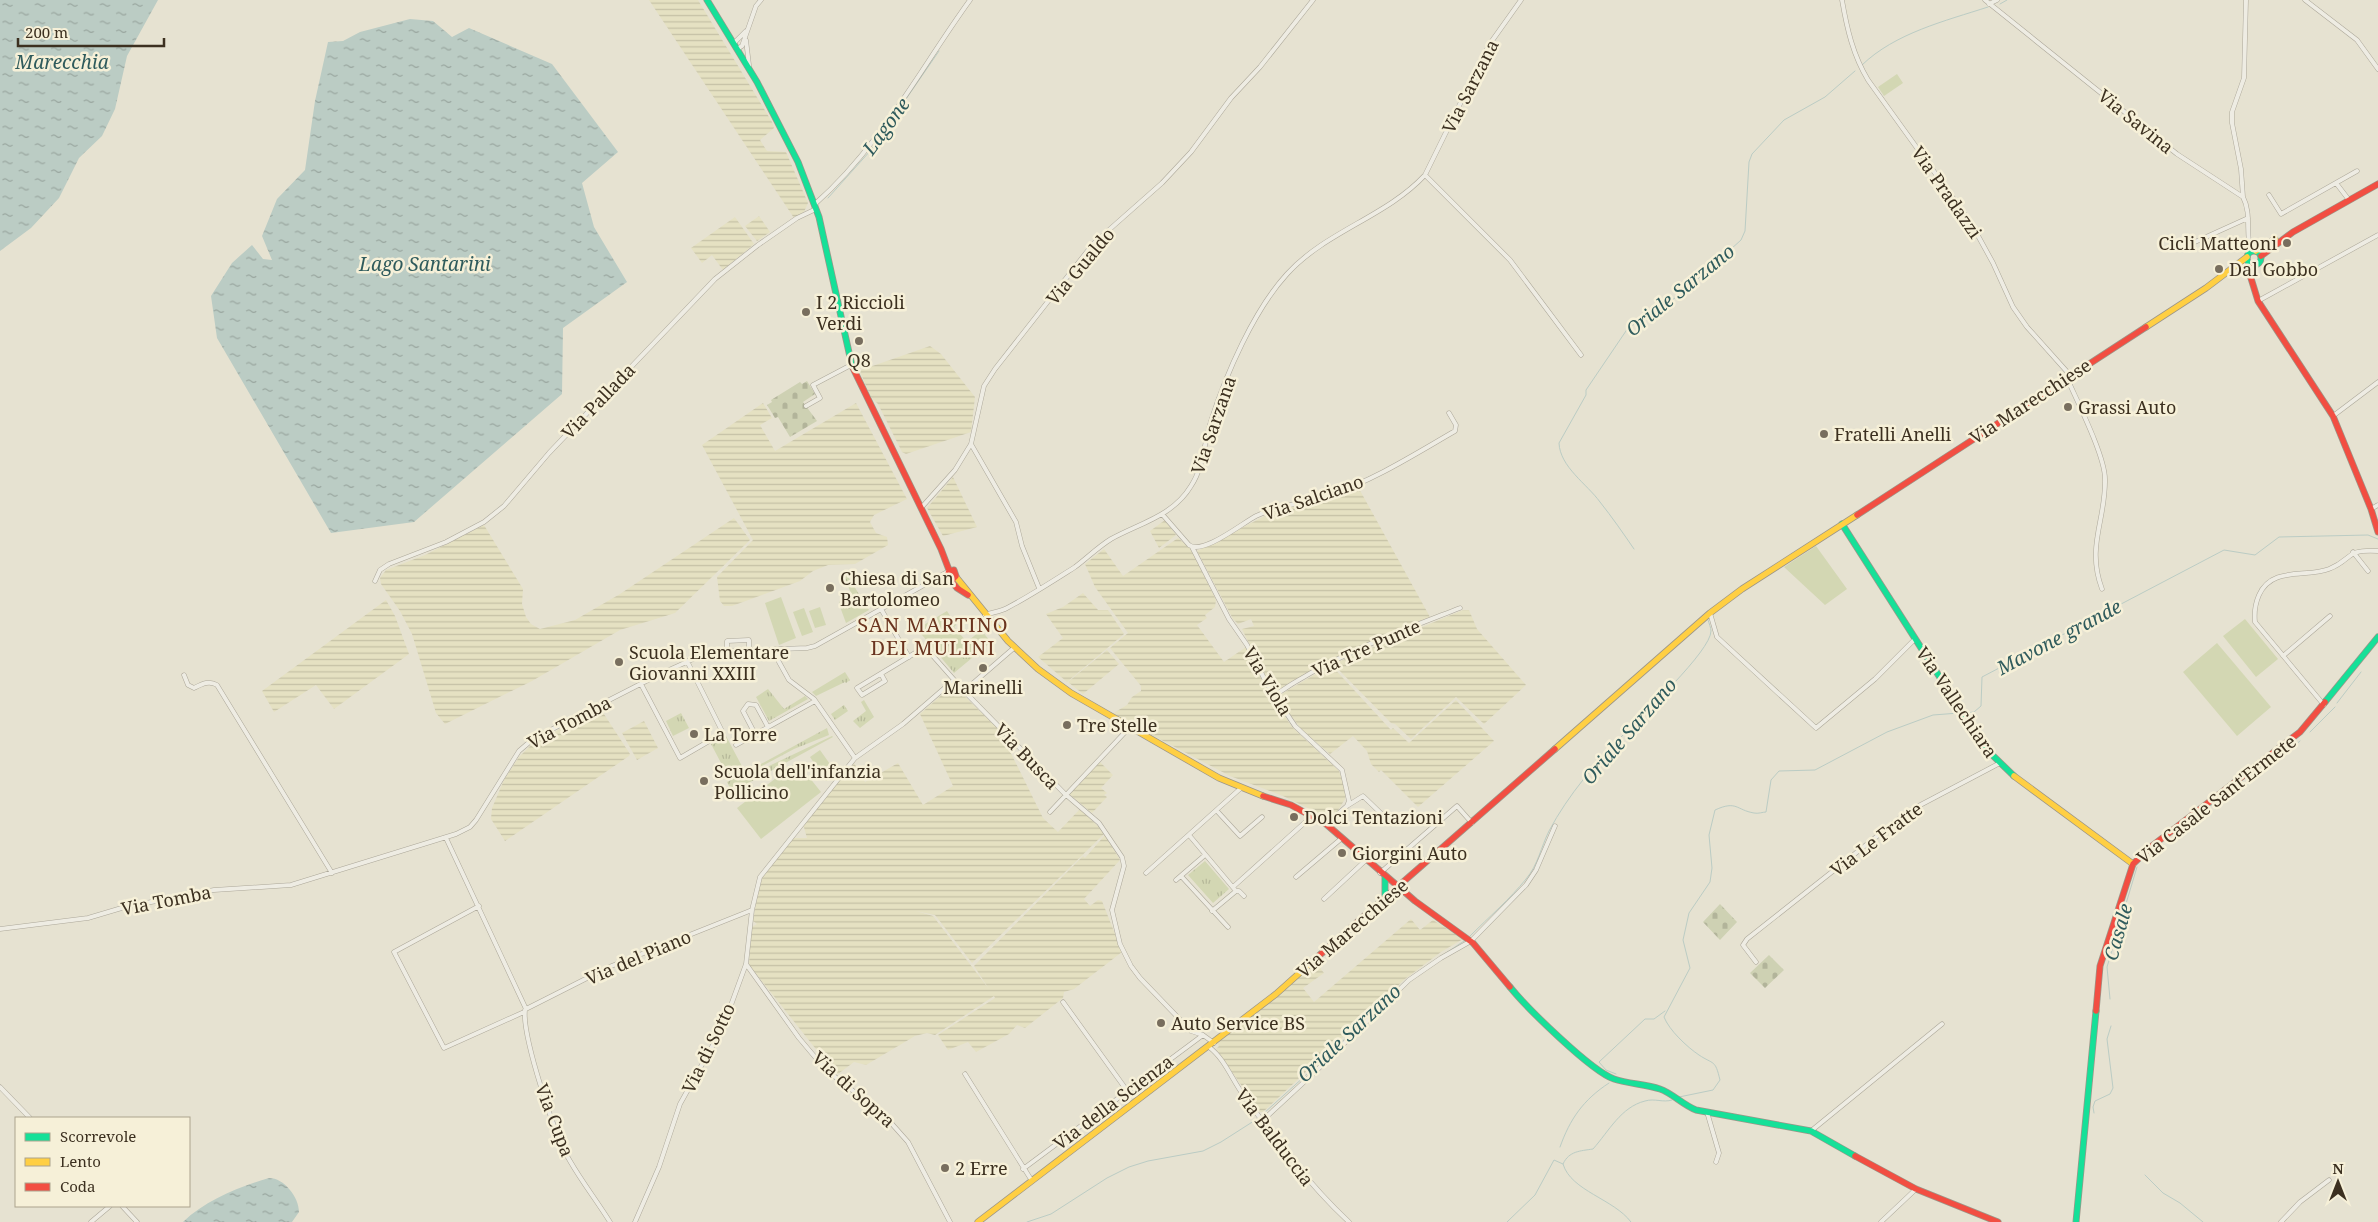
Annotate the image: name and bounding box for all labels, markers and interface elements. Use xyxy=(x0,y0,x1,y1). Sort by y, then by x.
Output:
scale bar xyxy=(18,15,164,47)
text: 200 m xyxy=(25,22,68,42)
street label: Via Sarzana xyxy=(1436,35,1504,137)
water label: Marecchia xyxy=(14,49,109,75)
street label: Via Savina xyxy=(2093,83,2179,159)
water label: Lagone xyxy=(856,92,916,161)
street label: Via Pradazzi xyxy=(1906,141,1988,243)
street label: Via Gualdo xyxy=(1041,222,1119,310)
place label: Cicli Matteoni xyxy=(2158,231,2277,255)
marker: Cicli Matteoni xyxy=(2281,237,2293,249)
water label: Oriale Sarzano xyxy=(1620,238,1740,342)
water label: Lago Santarini xyxy=(358,251,491,277)
place label: Dal Gobbo xyxy=(2229,257,2318,281)
marker: Dal Gobbo xyxy=(2213,263,2225,275)
place label: I 2 Riccioli Verdi xyxy=(816,290,905,335)
marker: I 2 Riccioli Verdi xyxy=(800,306,812,318)
marker: Q8 xyxy=(853,335,865,347)
place label: Q8 xyxy=(847,348,871,372)
street label: Via Marecchiese xyxy=(1965,353,2095,449)
street label: Via Pallada xyxy=(556,358,640,444)
street label: Via Sarzana xyxy=(1185,373,1241,477)
place label: Grassi Auto xyxy=(2078,395,2176,419)
marker: Grassi Auto xyxy=(2062,401,2074,413)
place label: Fratelli Anelli xyxy=(1834,422,1952,446)
marker: Fratelli Anelli xyxy=(1818,428,1830,440)
street label: Via Salciano xyxy=(1259,469,1367,525)
place label: Chiesa di San Bartolomeo xyxy=(840,566,954,611)
marker: Chiesa di San Bartolomeo xyxy=(824,582,836,594)
water label: Mavone grande xyxy=(1991,593,2126,681)
district label: SAN MARTINO DEI MULINI xyxy=(857,611,1009,661)
street label: Via Tre Punte xyxy=(1308,613,1424,683)
place label: Scuola Elementare Giovanni XXIII xyxy=(629,640,789,685)
street label: Via Viola xyxy=(1238,642,1298,720)
street label: Via Vallechiara xyxy=(1911,642,2003,762)
marker: Scuola Elementare Giovanni XXIII xyxy=(613,656,625,668)
marker: Marinelli xyxy=(977,662,989,674)
water label: Oriale Sarzano xyxy=(1576,672,1683,790)
place label: Marinelli xyxy=(943,675,1023,699)
street label: Via Tomba xyxy=(523,690,615,754)
place label: Tre Stelle xyxy=(1077,713,1157,737)
street label: Via Busca xyxy=(990,718,1064,794)
marker: Tre Stelle xyxy=(1061,719,1073,731)
place label: La Torre xyxy=(704,722,777,746)
marker: La Torre xyxy=(688,728,700,740)
street label: Via Casale Sant'Ermete xyxy=(2131,729,2301,869)
place label: Scuola dell'infanzia Pollicino xyxy=(714,759,882,804)
marker: Scuola dell'infanzia Pollicino xyxy=(698,775,710,787)
street label: Via Le Fratte xyxy=(1825,796,1927,882)
place label: Dolci Tentazioni xyxy=(1304,805,1443,829)
marker: Dolci Tentazioni xyxy=(1288,811,1300,823)
place label: Giorgini Auto xyxy=(1352,841,1467,865)
marker: Giorgini Auto xyxy=(1336,847,1348,859)
street label: Via Marecchiese xyxy=(1291,873,1413,983)
street label: Via Tomba xyxy=(119,879,213,921)
water label: Casale xyxy=(2098,901,2138,963)
street label: Via del Piano xyxy=(582,924,694,990)
water label: Oriale Sarzano xyxy=(1291,978,1407,1088)
street label: Via di Sotto xyxy=(676,999,740,1097)
place label: Auto Service BS xyxy=(1171,1011,1305,1035)
marker: Auto Service BS xyxy=(1155,1017,1167,1029)
street label: Via di Sopra xyxy=(807,1045,901,1133)
street label: Via della Scienza xyxy=(1048,1049,1178,1155)
street label: Via Cupa xyxy=(530,1080,580,1160)
street label: Via Balduccia xyxy=(1230,1083,1320,1191)
legend xyxy=(15,1117,190,1207)
text: Scorrevole xyxy=(60,1126,136,1146)
text: Lento xyxy=(60,1151,101,1171)
place label: 2 Erre xyxy=(955,1156,1008,1180)
north arrow xyxy=(2313,1157,2363,1207)
text: N xyxy=(2332,1159,2344,1178)
marker: 2 Erre xyxy=(939,1162,951,1174)
text: Coda xyxy=(60,1176,96,1196)

